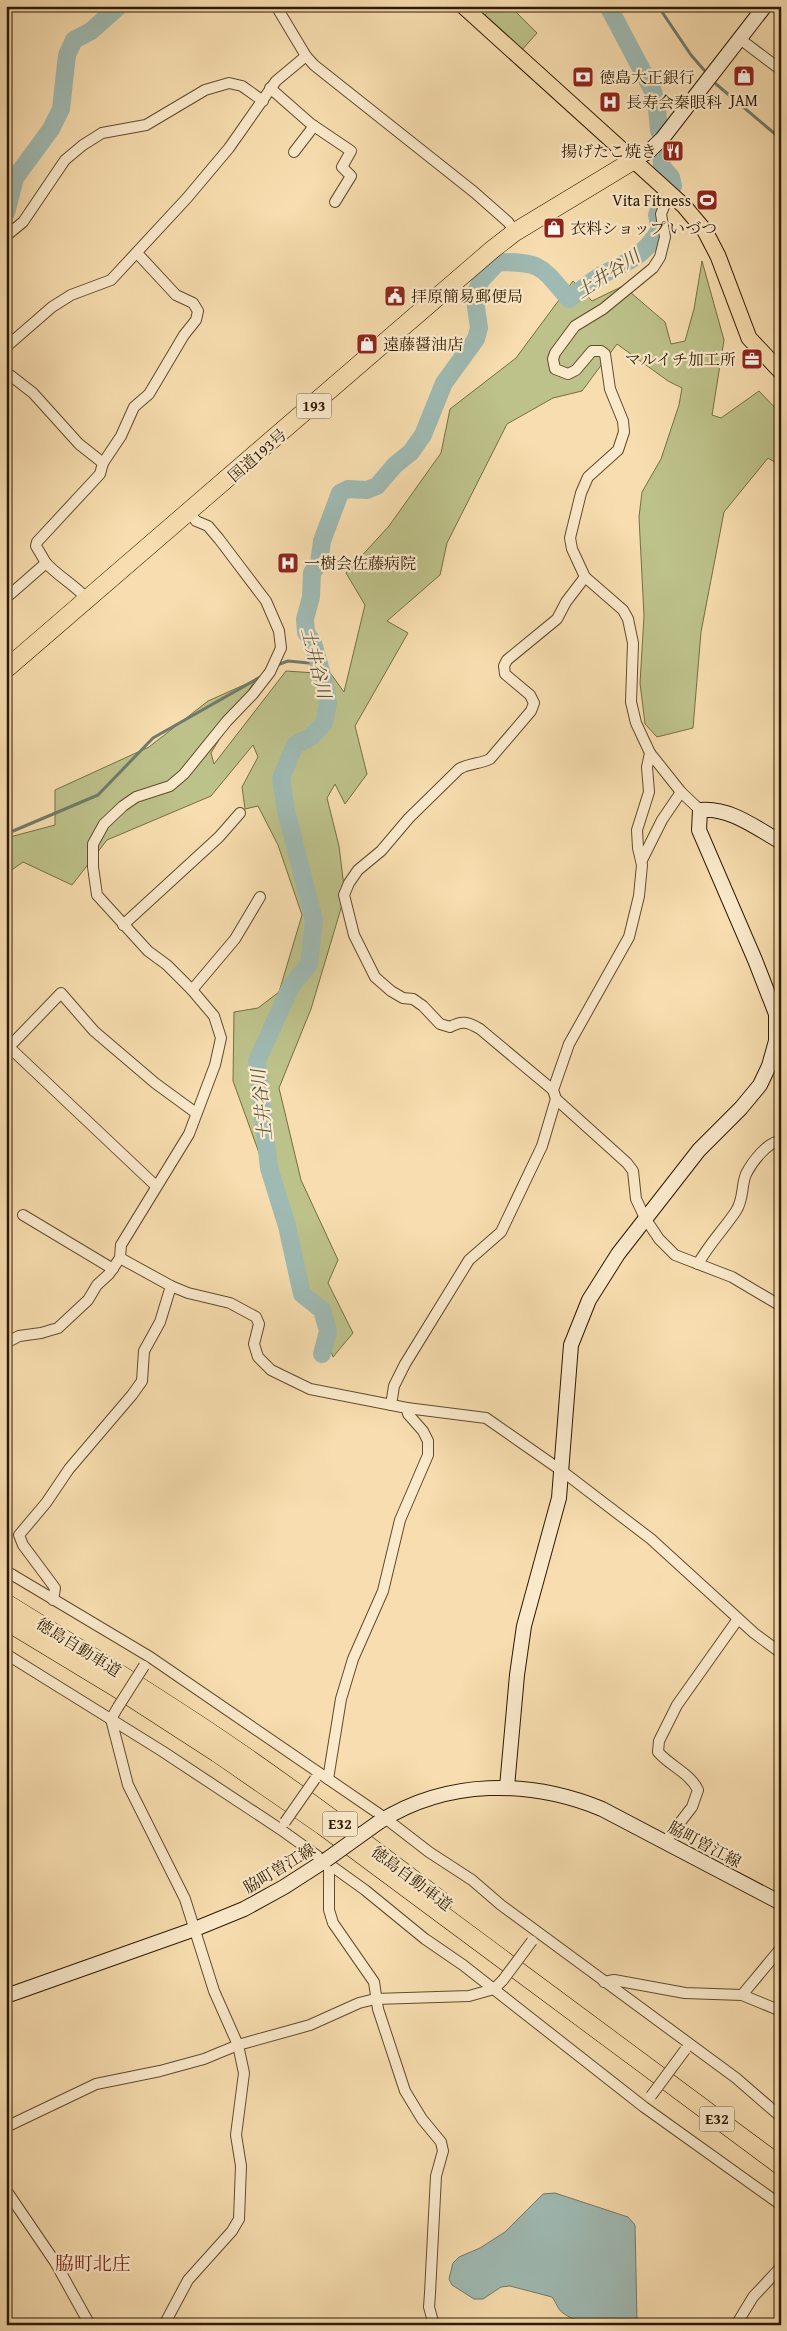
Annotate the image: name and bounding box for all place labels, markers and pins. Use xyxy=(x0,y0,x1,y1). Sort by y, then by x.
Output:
shop icon: JAM xyxy=(732,64,756,88)
bank icon: 徳島大正銀行 xyxy=(571,65,595,89)
place label: 徳島大正銀行 xyxy=(599,65,695,89)
place label: JAM xyxy=(728,88,758,112)
hospital icon: 長寿会秦眼科 xyxy=(598,90,622,114)
place label: 長寿会秦眼科 xyxy=(626,90,722,114)
place label: 揚げたこ焼き xyxy=(561,139,657,163)
restaurant icon: 揚げたこ焼き xyxy=(661,139,685,163)
place label: Vita Fitness xyxy=(612,188,691,212)
sports icon: Vita Fitness xyxy=(695,188,719,212)
shop icon: 衣料ショップ いづつ xyxy=(542,216,566,240)
place label: 衣料ショップ いづつ xyxy=(570,216,717,240)
public building icon: 拝原簡易郵便局 xyxy=(383,284,407,308)
place label: 拝原簡易郵便局 xyxy=(411,284,523,308)
shop icon: 遠藤醤油店 xyxy=(355,332,379,356)
place label: 遠藤醤油店 xyxy=(383,332,463,356)
place label: マルイチ加工所 xyxy=(625,347,736,371)
office icon: マルイチ加工所 xyxy=(740,347,764,371)
hospital icon: 一樹会佐藤病院 xyxy=(276,551,300,575)
place label: 一樹会佐藤病院 xyxy=(304,551,416,575)

